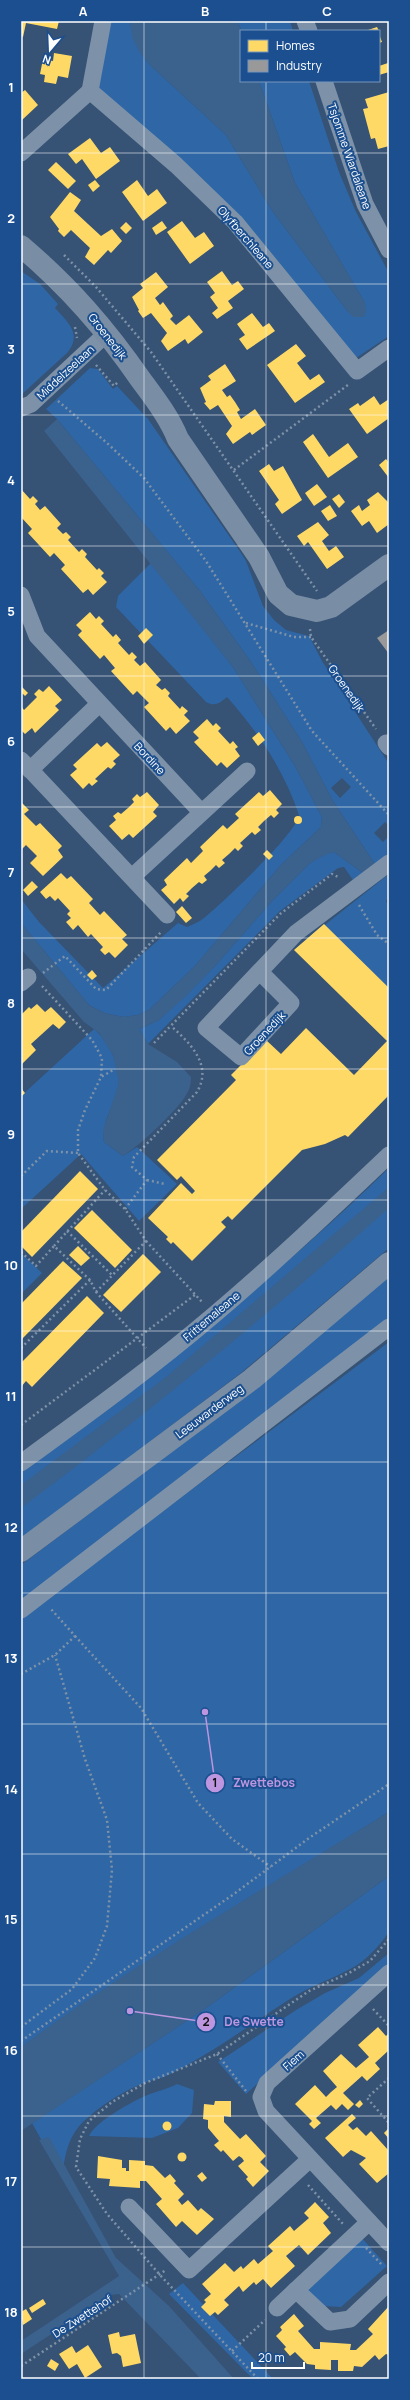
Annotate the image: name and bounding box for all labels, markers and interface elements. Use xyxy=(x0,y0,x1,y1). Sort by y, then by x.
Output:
text: A xyxy=(79,2,88,20)
text: B xyxy=(201,2,209,20)
text: C xyxy=(322,2,332,20)
north arrow xyxy=(30,30,70,70)
legend xyxy=(240,30,380,82)
text: Homes xyxy=(276,37,315,54)
text: N xyxy=(40,52,53,68)
text: Industry xyxy=(276,57,322,74)
text: 1 xyxy=(8,78,14,96)
street label: Tsjomme Wiardaleane xyxy=(325,101,375,212)
street label: Olyfberchleane xyxy=(215,203,278,272)
text: 2 xyxy=(7,209,15,227)
street label: Groenedijk xyxy=(85,310,131,363)
text: 3 xyxy=(7,340,15,358)
street label: Middelzeelaan xyxy=(33,341,97,403)
text: 4 xyxy=(7,471,15,489)
text: 5 xyxy=(7,602,15,620)
street label: Groenedijk xyxy=(325,661,369,715)
text: 6 xyxy=(7,732,15,750)
street label: Bordine xyxy=(131,739,169,778)
text: 7 xyxy=(8,863,15,881)
text: 8 xyxy=(7,994,15,1012)
street label: Groenedijk xyxy=(240,1008,288,1058)
text: 9 xyxy=(7,1125,15,1143)
text: 10 xyxy=(4,1256,18,1274)
street label: Frittemaleane xyxy=(179,1287,243,1344)
street label: Leeuwarderweg xyxy=(172,1381,246,1441)
text: 11 xyxy=(5,1387,17,1405)
text: 12 xyxy=(4,1518,18,1536)
text: 13 xyxy=(4,1649,18,1667)
callout: Zwettebos xyxy=(205,1771,303,1795)
text: 1 xyxy=(212,1774,218,1791)
text: Zwettebos xyxy=(233,1774,295,1791)
text: 14 xyxy=(4,1780,18,1798)
text: 15 xyxy=(4,1910,18,1928)
callout: De Swette xyxy=(196,2010,292,2034)
text: 2 xyxy=(202,2013,210,2030)
text: De Swette xyxy=(224,2013,284,2030)
text: 16 xyxy=(4,2041,18,2059)
street label: Fiem xyxy=(279,2046,307,2074)
text: 17 xyxy=(5,2172,17,2190)
street label: De Zwettehof xyxy=(49,2291,115,2341)
text: 18 xyxy=(4,2303,18,2321)
scale bar xyxy=(252,2344,304,2370)
text: 20 m xyxy=(258,2349,285,2366)

